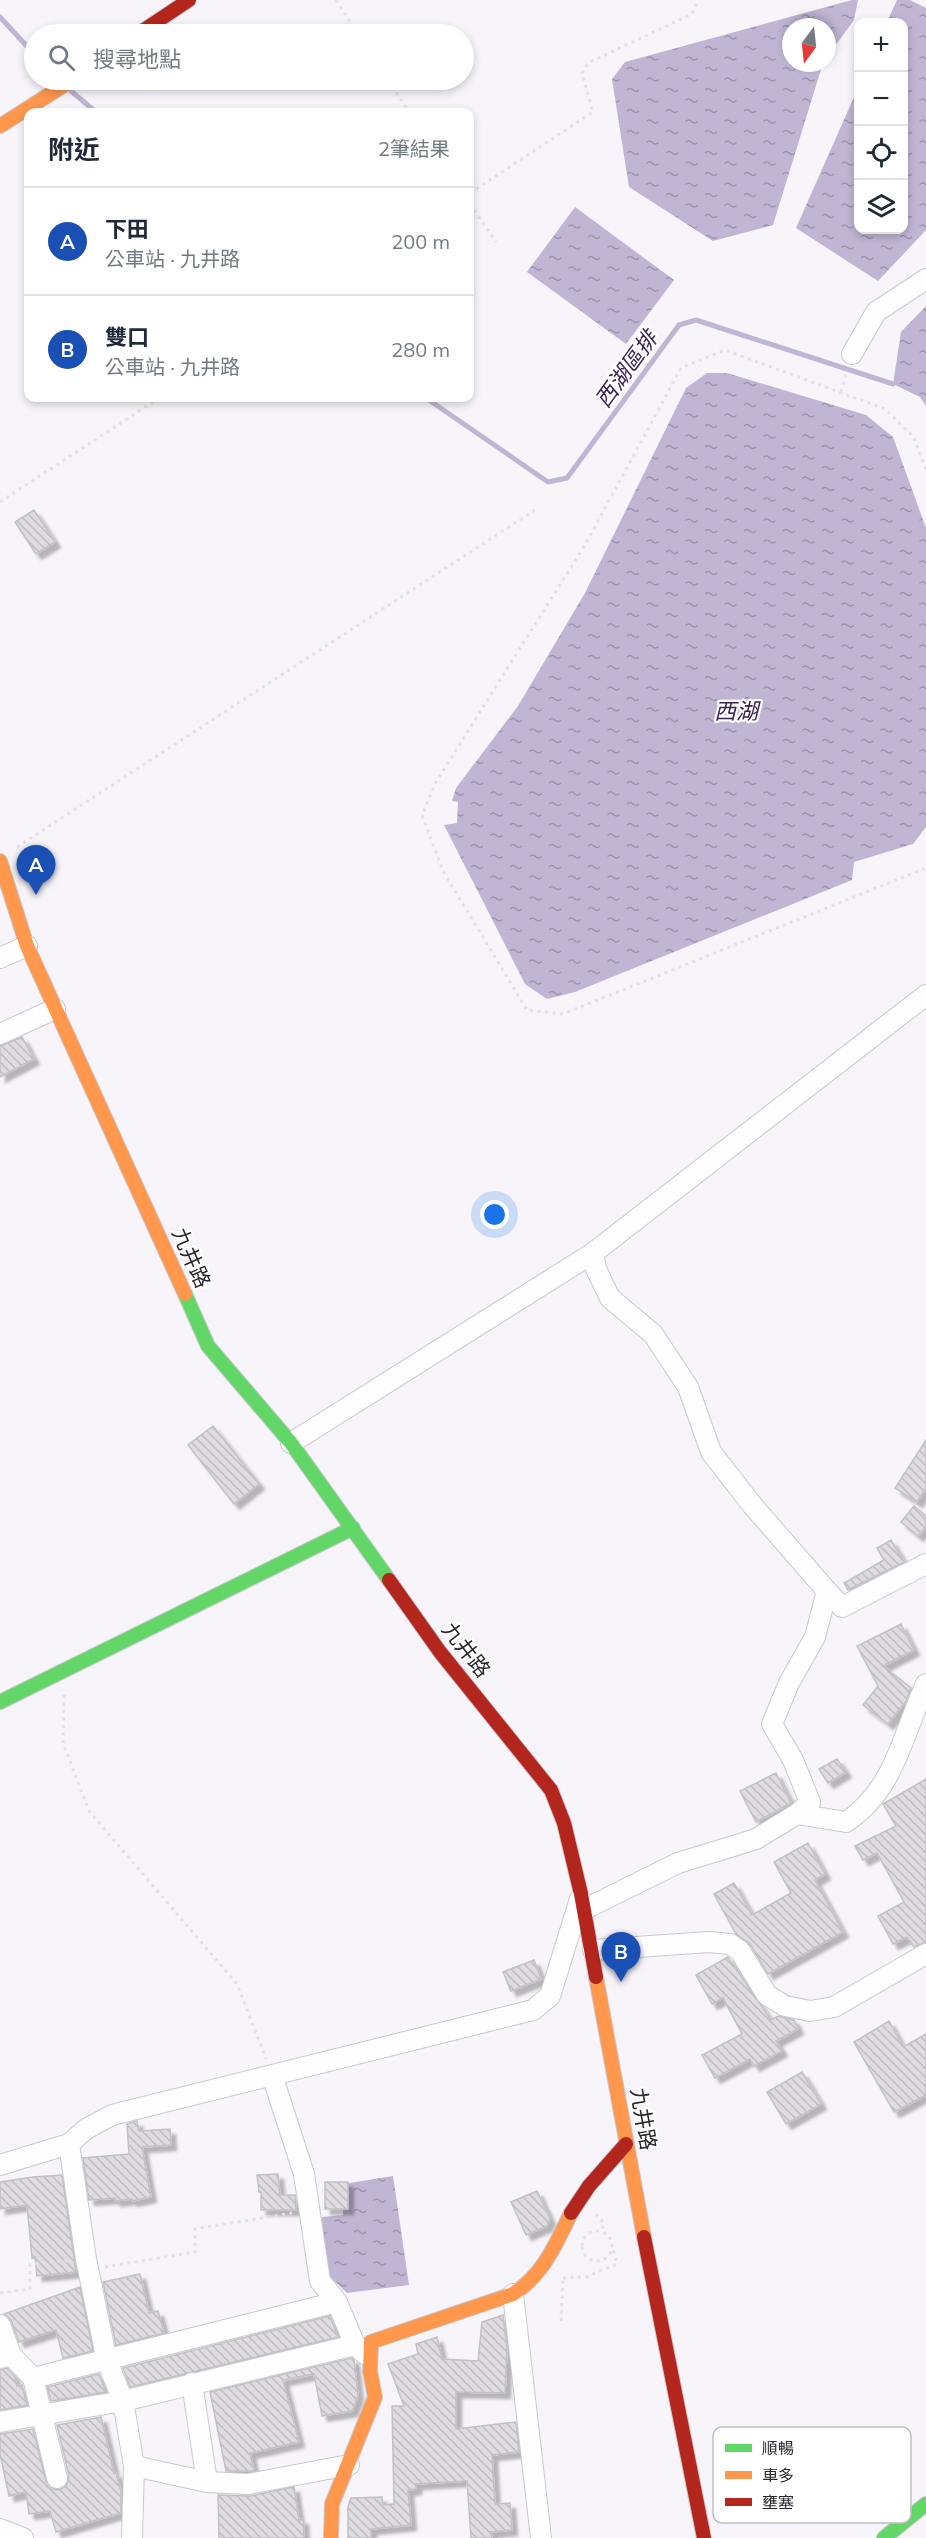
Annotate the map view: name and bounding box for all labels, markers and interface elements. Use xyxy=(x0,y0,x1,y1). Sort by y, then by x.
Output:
north arrow xyxy=(782,18,836,72)
map controls xyxy=(854,18,908,234)
button: + xyxy=(854,18,908,72)
search box xyxy=(24,24,474,90)
icon: search xyxy=(45,41,78,74)
text: 搜尋地點 xyxy=(93,45,181,73)
button: − xyxy=(854,72,908,126)
button: locate xyxy=(854,126,908,180)
text: 附近 xyxy=(48,133,100,166)
text: 2筆結果 xyxy=(378,136,450,161)
button: layers xyxy=(854,180,908,234)
text: 下田 xyxy=(105,215,149,243)
text: A xyxy=(60,229,75,254)
text: 200 m xyxy=(391,229,450,254)
text: 公車站 · 九井路 xyxy=(105,246,240,271)
text: 雙口 xyxy=(105,323,149,351)
water label: 西湖區排 xyxy=(589,323,665,413)
text: B xyxy=(61,337,74,362)
text: 280 m xyxy=(391,337,450,362)
text: 公車站 · 九井路 xyxy=(105,354,240,379)
water label: 西湖 xyxy=(714,697,761,725)
pin: A xyxy=(16,846,56,895)
your location xyxy=(480,1200,509,1229)
street label: 九井路 xyxy=(167,1224,217,1292)
street label: 九井路 xyxy=(437,1617,496,1682)
pin: B xyxy=(602,1932,640,1982)
street label: 九井路 xyxy=(626,2086,662,2152)
legend xyxy=(713,2427,911,2523)
text: 順暢 xyxy=(762,2438,794,2458)
text: 車多 xyxy=(762,2465,794,2485)
text: 壅塞 xyxy=(762,2492,794,2512)

